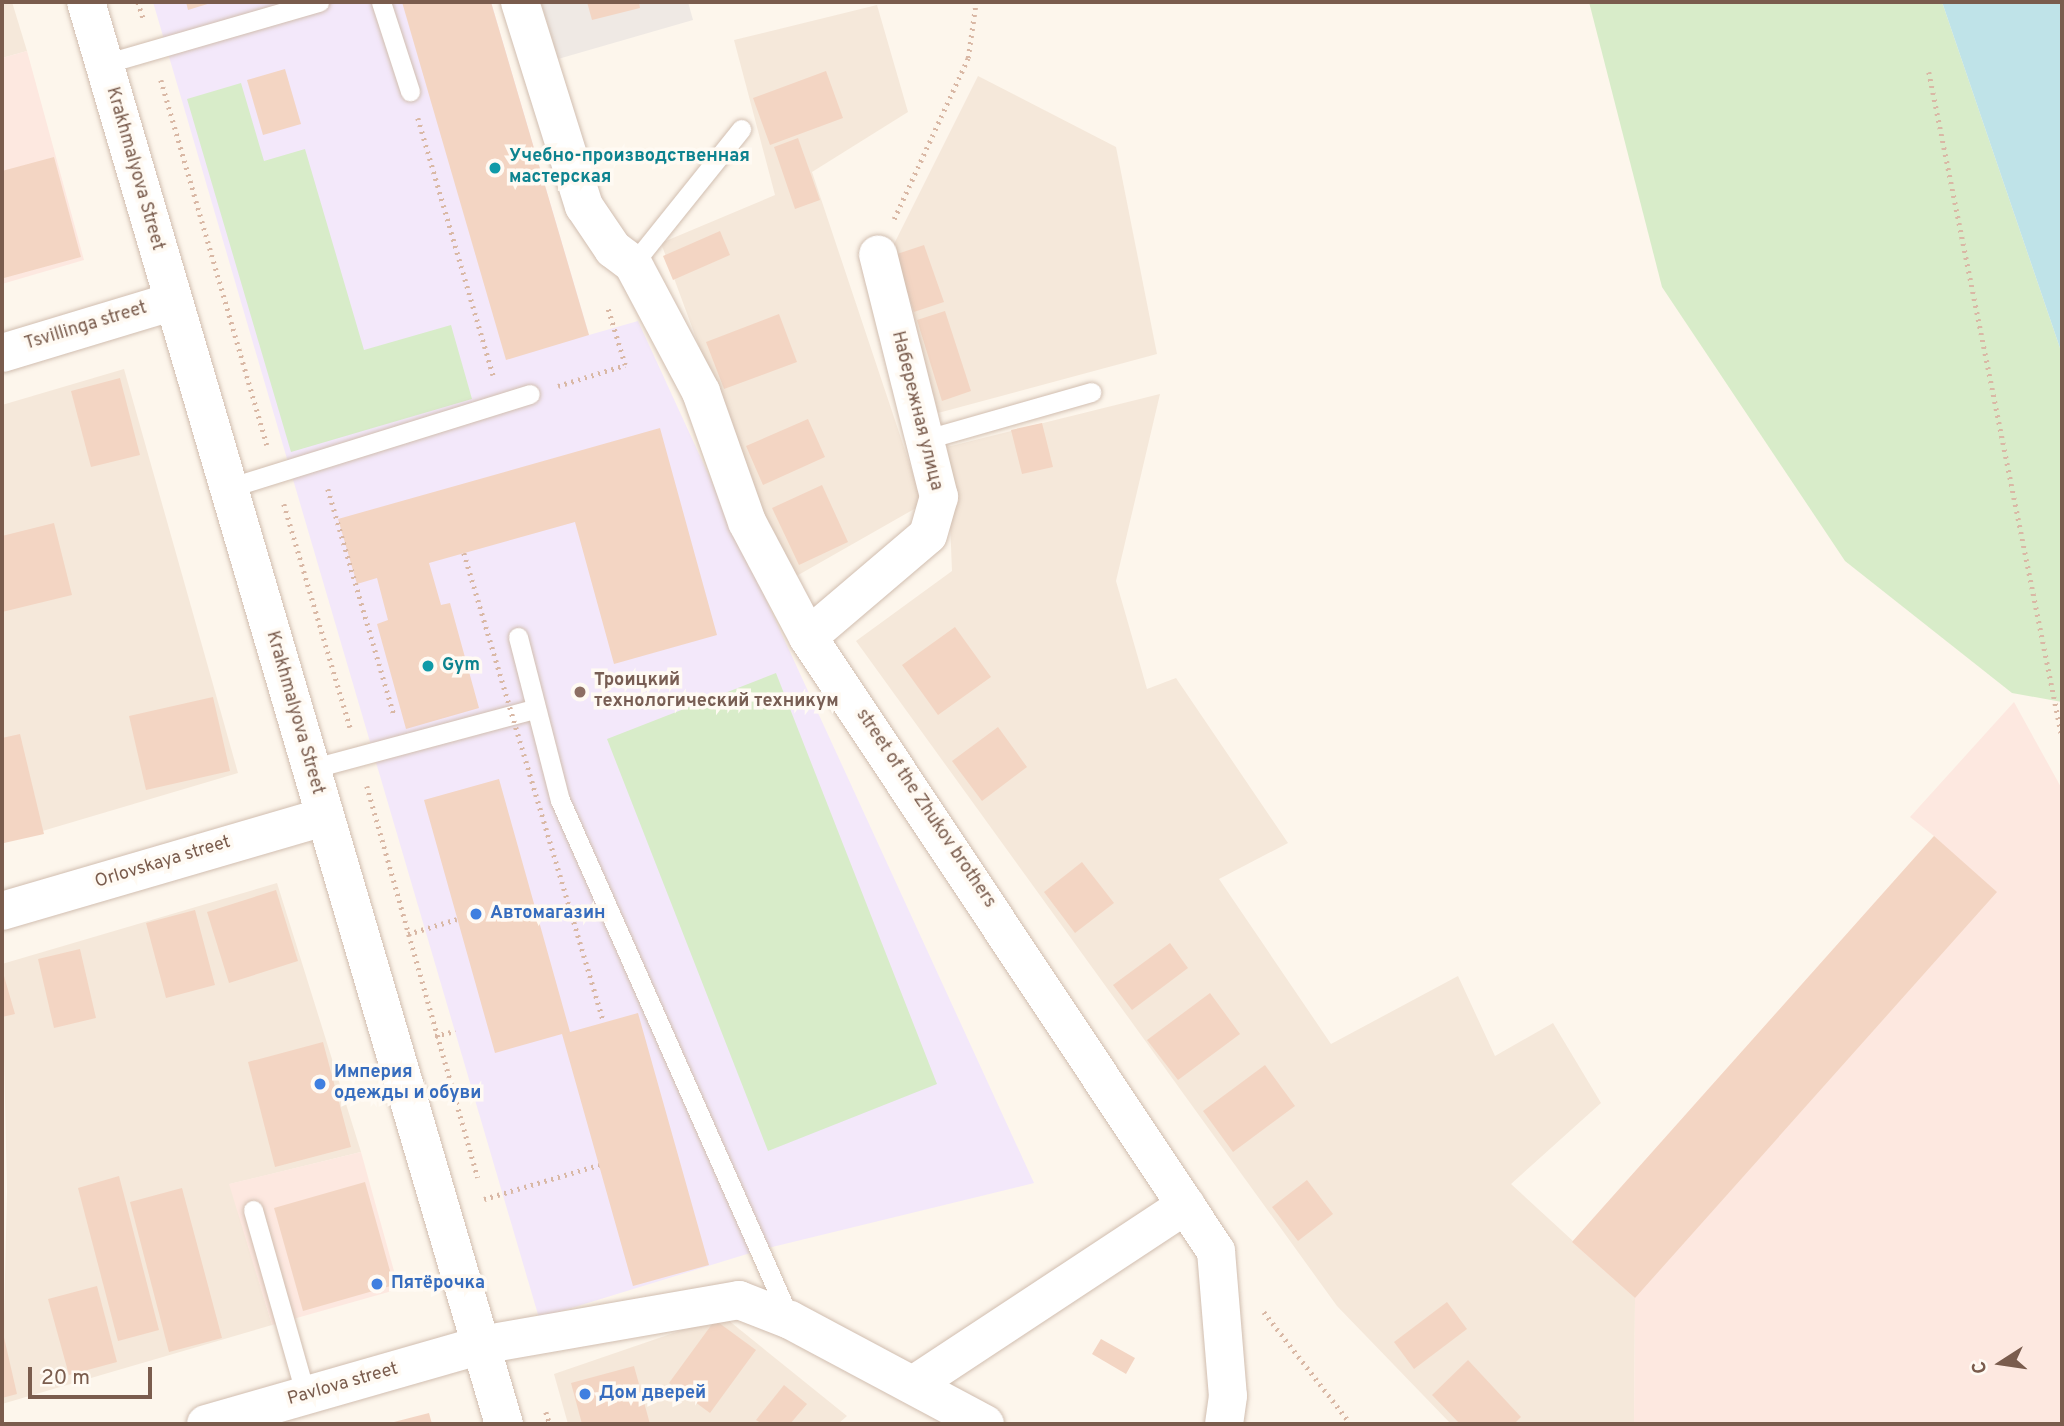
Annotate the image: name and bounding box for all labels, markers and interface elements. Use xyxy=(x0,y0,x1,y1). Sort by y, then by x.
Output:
street label: Krakhmalyova Street xyxy=(100,85,168,253)
place label: Учебно-производственная мастерская xyxy=(509,147,750,190)
marker: Учебно-производственная мастерская xyxy=(487,160,503,176)
street label: Tsvillinga street xyxy=(22,298,150,356)
street label: Набережная улица xyxy=(886,329,946,493)
street label: Krakhmalyova Street xyxy=(260,629,328,797)
place label: Gym xyxy=(442,655,480,677)
marker: Gym xyxy=(420,658,436,674)
place label: Троицкий технологический техникум xyxy=(594,671,839,714)
marker: Троицкий технологический техникум xyxy=(572,684,588,700)
street label: street of the Zhukov brothers xyxy=(850,706,1000,912)
street label: Orlovskaya street xyxy=(93,832,233,894)
place label: Автомагазин xyxy=(490,903,605,925)
marker: Автомагазин xyxy=(468,906,484,922)
place label: Империя одежды и обуви xyxy=(334,1063,481,1106)
marker: Империя одежды и обуви xyxy=(312,1076,328,1092)
place label: Пятёрочка xyxy=(391,1273,485,1295)
marker: Пятёрочка xyxy=(369,1276,385,1292)
north arrow xyxy=(1966,1328,2036,1398)
scale bar xyxy=(32,1352,156,1396)
street label: Pavlova street xyxy=(285,1359,401,1411)
text: С xyxy=(1967,1359,1993,1376)
text: 20 m xyxy=(41,1365,90,1392)
place label: Дом дверей xyxy=(599,1383,706,1405)
marker: Дом дверей xyxy=(577,1386,593,1402)

